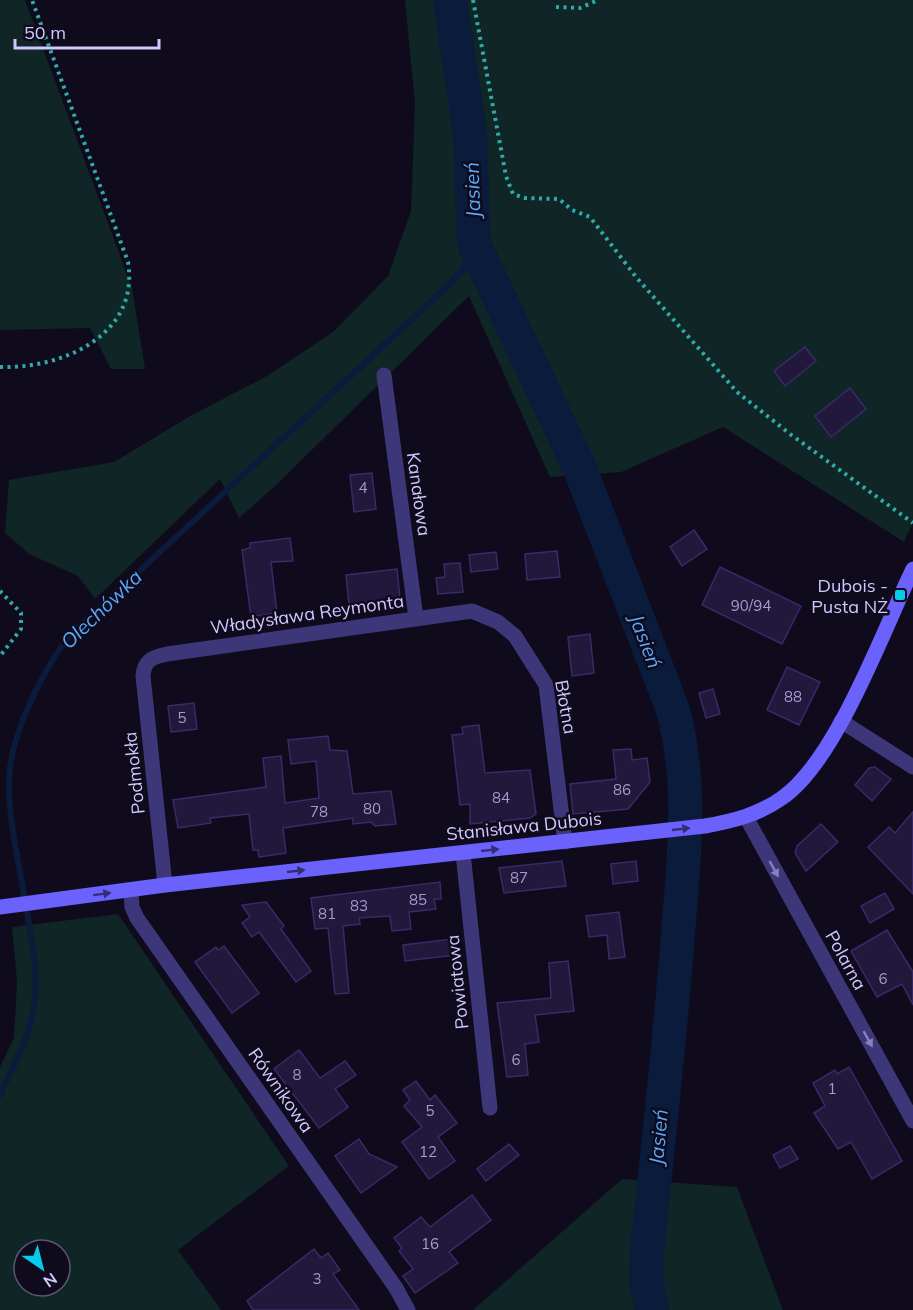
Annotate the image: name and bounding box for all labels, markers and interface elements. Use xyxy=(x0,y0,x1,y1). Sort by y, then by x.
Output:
scale bar xyxy=(15,12,159,50)
text: 50 m xyxy=(24,21,66,44)
water label: Jasień xyxy=(459,162,486,220)
street label: Kanałowa xyxy=(402,451,436,537)
house number: 4 xyxy=(358,478,368,497)
water label: Olechówka xyxy=(55,564,147,654)
place label: Dubois - Pusta NŻ xyxy=(811,574,888,618)
marker: Dubois - Pusta NŻ xyxy=(893,588,907,602)
street label: Władysława Reymonta xyxy=(209,589,405,639)
house number: 90/94 xyxy=(731,596,771,615)
water label: Jasień xyxy=(624,609,668,672)
street label: Błotna xyxy=(550,678,582,736)
house number: 88 xyxy=(784,687,802,706)
house number: 5 xyxy=(177,708,187,727)
street label: Podmokła xyxy=(118,731,150,815)
house number: 86 xyxy=(613,780,631,799)
house number: 84 xyxy=(492,788,510,807)
house number: 80 xyxy=(363,799,381,818)
house number: 78 xyxy=(310,802,328,821)
street label: Stanisława Dubois xyxy=(445,806,603,846)
one-way arrow xyxy=(672,824,691,834)
one-way arrow xyxy=(480,845,499,855)
one-way arrow xyxy=(769,861,779,878)
one-way arrow xyxy=(286,866,305,876)
house number: 87 xyxy=(510,868,528,887)
one-way arrow xyxy=(93,889,112,899)
house number: 85 xyxy=(409,890,427,909)
house number: 83 xyxy=(350,896,368,915)
house number: 81 xyxy=(318,904,336,923)
street label: Polarna xyxy=(820,926,872,994)
street label: Powiatowa xyxy=(441,934,473,1030)
house number: 6 xyxy=(878,969,888,988)
one-way arrow xyxy=(863,1031,873,1048)
street label: Równikowa xyxy=(243,1043,319,1137)
house number: 6 xyxy=(511,1050,521,1069)
house number: 8 xyxy=(292,1065,302,1084)
house number: 1 xyxy=(827,1079,837,1098)
house number: 5 xyxy=(425,1101,435,1120)
water label: Jasień xyxy=(643,1108,673,1168)
house number: 12 xyxy=(419,1142,437,1161)
house number: 16 xyxy=(421,1234,439,1253)
north arrow xyxy=(12,1238,72,1298)
text: N xyxy=(40,1269,61,1292)
house number: 3 xyxy=(312,1269,322,1288)

